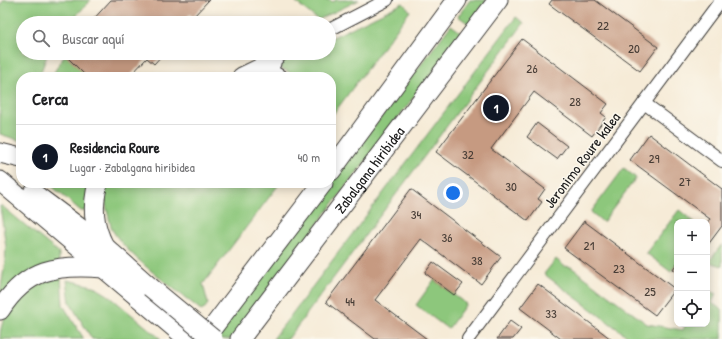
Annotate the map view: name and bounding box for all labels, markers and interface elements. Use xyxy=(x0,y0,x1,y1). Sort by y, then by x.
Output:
search box xyxy=(16,16,336,60)
house number: 22 xyxy=(597,16,609,34)
icon: search xyxy=(30,27,52,49)
text: Buscar aquí xyxy=(62,28,125,49)
house number: 20 xyxy=(628,39,640,57)
house number: 26 xyxy=(526,59,538,77)
text: Cerca xyxy=(32,87,68,110)
house number: 28 xyxy=(569,92,581,110)
pin: 1 xyxy=(483,93,509,123)
street label: Jeronimo Roure kalea xyxy=(539,108,625,212)
street label: Zabalgana hiribidea xyxy=(329,122,409,217)
text: Residencia Roure xyxy=(70,137,160,158)
house number: 32 xyxy=(462,145,474,163)
text: 1 xyxy=(43,148,47,166)
text: 40 m xyxy=(297,148,320,166)
house number: 29 xyxy=(649,149,660,167)
text: Lugar · Zabalgana hiribidea xyxy=(70,158,195,176)
house number: 27 xyxy=(679,172,691,190)
house number: 30 xyxy=(505,177,517,195)
your location xyxy=(443,183,463,203)
house number: 34 xyxy=(411,205,421,223)
map controls xyxy=(674,219,710,327)
button: + xyxy=(674,219,710,255)
house number: 36 xyxy=(441,228,453,246)
house number: 21 xyxy=(584,236,595,254)
house number: 38 xyxy=(471,251,483,269)
button: − xyxy=(674,255,710,291)
house number: 23 xyxy=(613,259,625,277)
house number: 25 xyxy=(644,282,656,300)
button: locate xyxy=(674,291,710,327)
house number: 44 xyxy=(345,292,355,310)
house number: 33 xyxy=(545,304,557,322)

